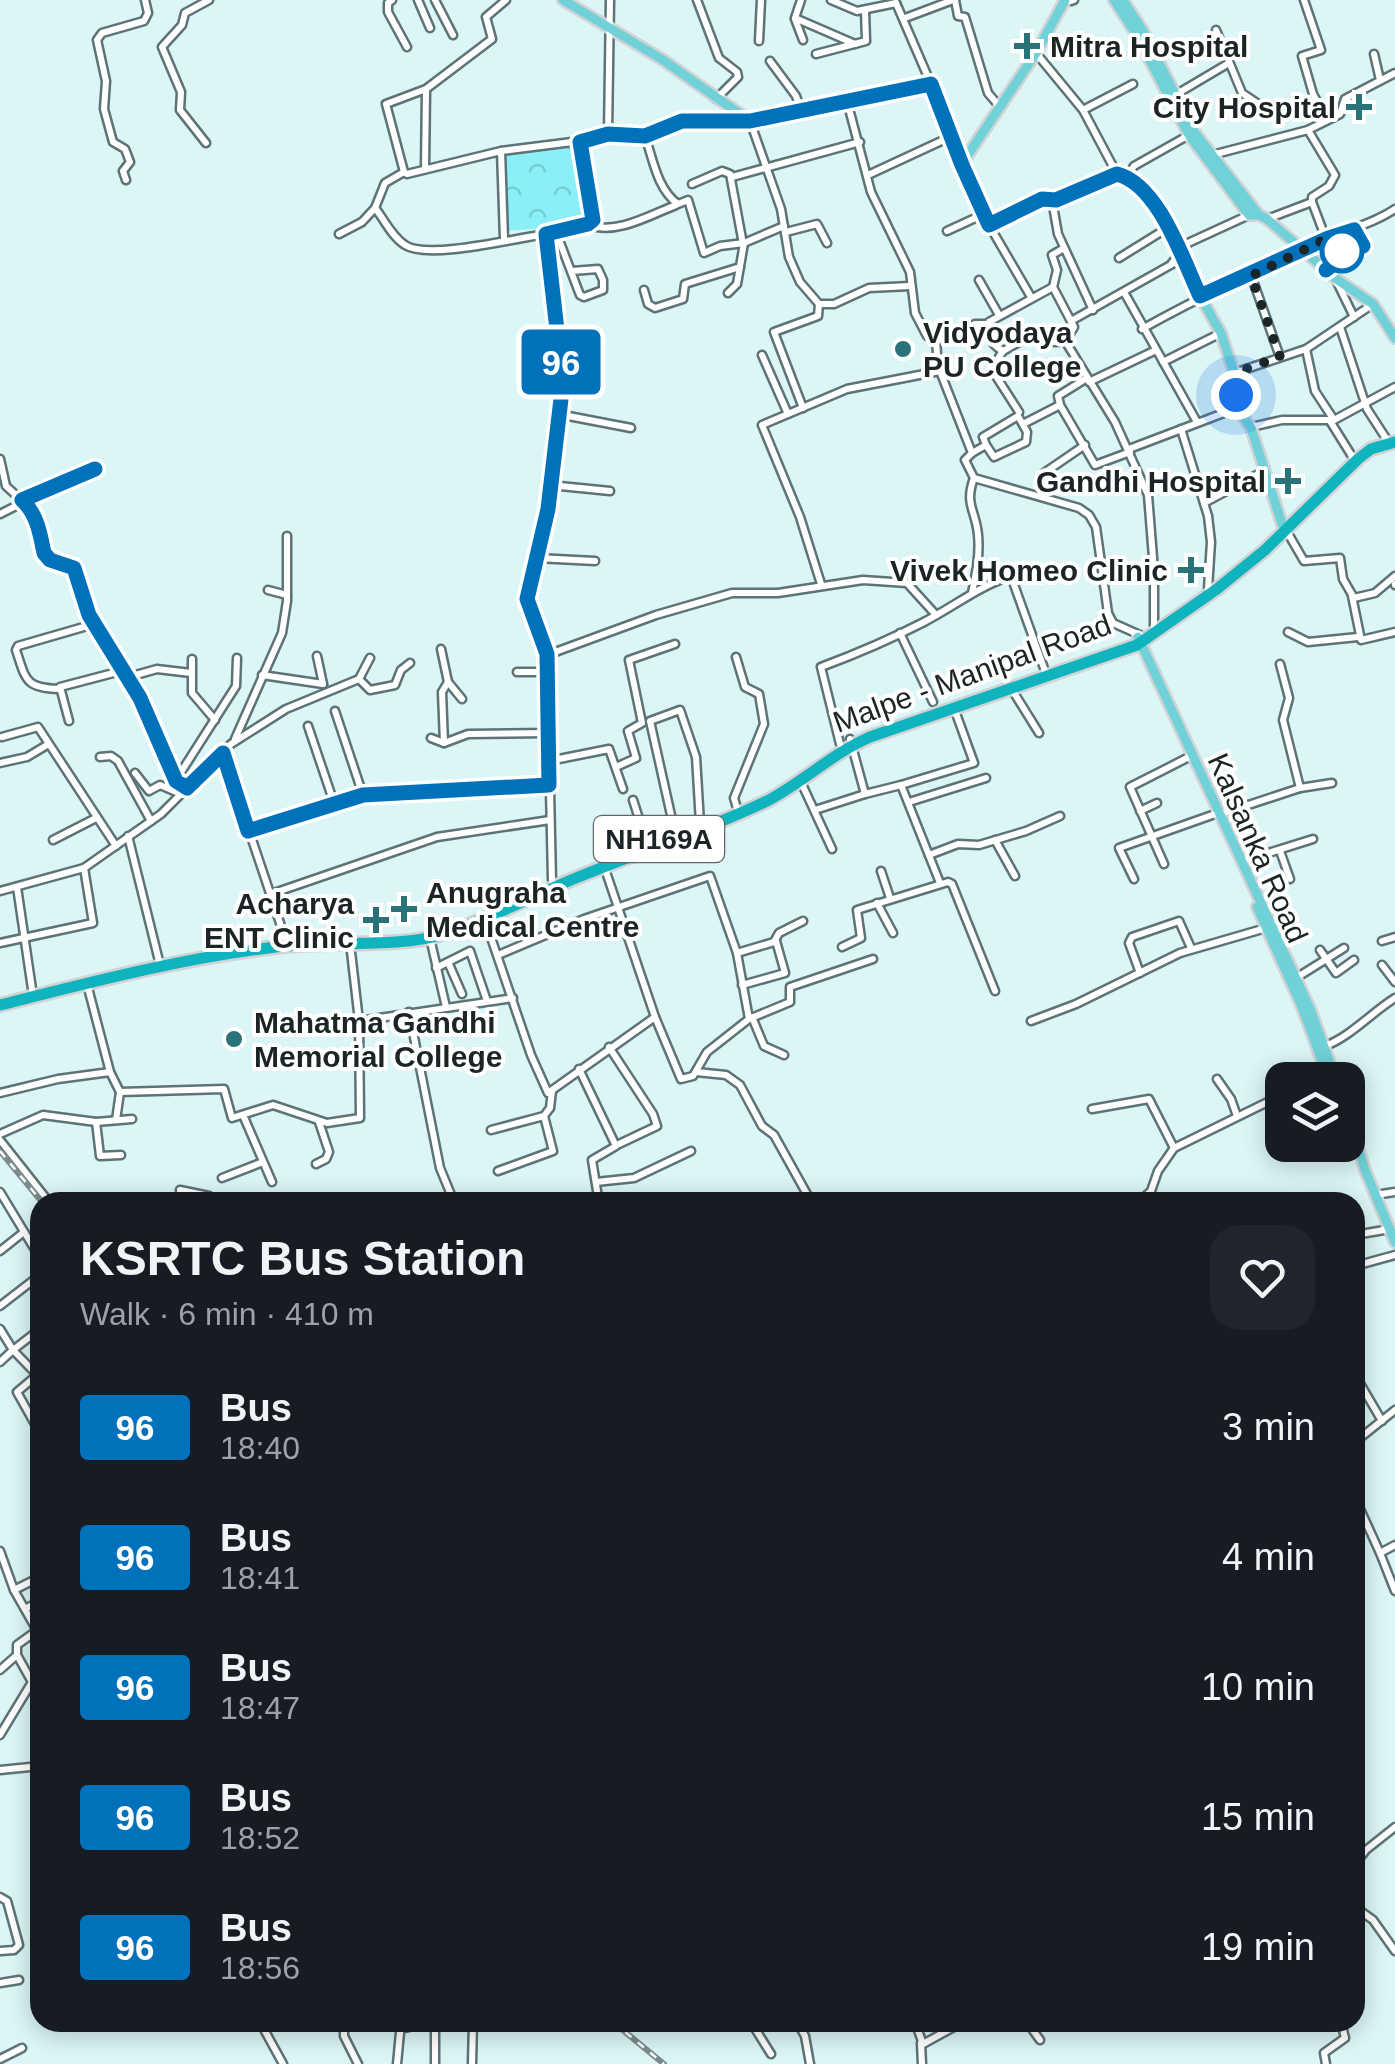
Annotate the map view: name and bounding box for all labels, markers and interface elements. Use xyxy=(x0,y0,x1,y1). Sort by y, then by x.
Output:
place label: Mitra Hospital xyxy=(1050,30,1248,63)
marker: Mitra Hospital xyxy=(1014,33,1040,59)
place label: City Hospital xyxy=(1153,91,1336,124)
marker: City Hospital xyxy=(1346,94,1372,120)
unlabelled marker xyxy=(1321,230,1363,272)
place label: Vidyodaya PU College xyxy=(923,316,1081,383)
line badge: 96 xyxy=(516,330,606,394)
marker: Vidyodaya PU College xyxy=(892,338,914,360)
text: 96 xyxy=(542,343,580,382)
your location xyxy=(1211,370,1261,420)
place label: Gandhi Hospital xyxy=(1036,465,1266,498)
marker: Gandhi Hospital xyxy=(1275,468,1301,494)
place label: Vivek Homeo Clinic xyxy=(890,554,1168,587)
marker: Vivek Homeo Clinic xyxy=(1178,557,1204,583)
street label: Malpe - Manipal Road xyxy=(828,607,1116,739)
street label: Kalsanka Road xyxy=(1202,748,1314,948)
road number: NH169A xyxy=(594,816,724,862)
place label: Anugraha Medical Centre xyxy=(426,876,639,943)
place label: Acharya ENT Clinic xyxy=(204,887,354,954)
marker: Anugraha Medical Centre xyxy=(391,896,417,922)
marker: Acharya ENT Clinic xyxy=(363,907,389,933)
place label: Mahatma Gandhi Memorial College xyxy=(254,1006,502,1073)
marker: Mahatma Gandhi Memorial College xyxy=(223,1028,245,1050)
map controls xyxy=(1265,1062,1365,1162)
button: layers xyxy=(1265,1062,1365,1162)
button: heart xyxy=(1210,1225,1315,1330)
text: KSRTC Bus Station xyxy=(80,1232,525,1285)
text: Walk · 6 min · 410 m xyxy=(80,1296,374,1332)
text: Bus xyxy=(220,1387,292,1429)
text: 3 min xyxy=(1222,1406,1315,1448)
text: 96 xyxy=(116,1408,154,1447)
text: 18:40 xyxy=(220,1430,300,1466)
text: Bus xyxy=(220,1517,292,1559)
text: 4 min xyxy=(1222,1536,1315,1578)
text: 96 xyxy=(116,1538,154,1577)
text: 18:41 xyxy=(220,1560,300,1596)
text: Bus xyxy=(220,1647,292,1689)
text: 10 min xyxy=(1201,1666,1315,1708)
text: 96 xyxy=(116,1668,154,1707)
text: 18:47 xyxy=(220,1690,300,1726)
text: Bus xyxy=(220,1777,292,1819)
text: 15 min xyxy=(1201,1796,1315,1838)
text: 96 xyxy=(116,1798,154,1837)
text: 18:52 xyxy=(220,1820,300,1856)
text: Bus xyxy=(220,1907,292,1949)
text: 19 min xyxy=(1201,1926,1315,1968)
text: 96 xyxy=(116,1928,154,1967)
text: 18:56 xyxy=(220,1950,300,1986)

